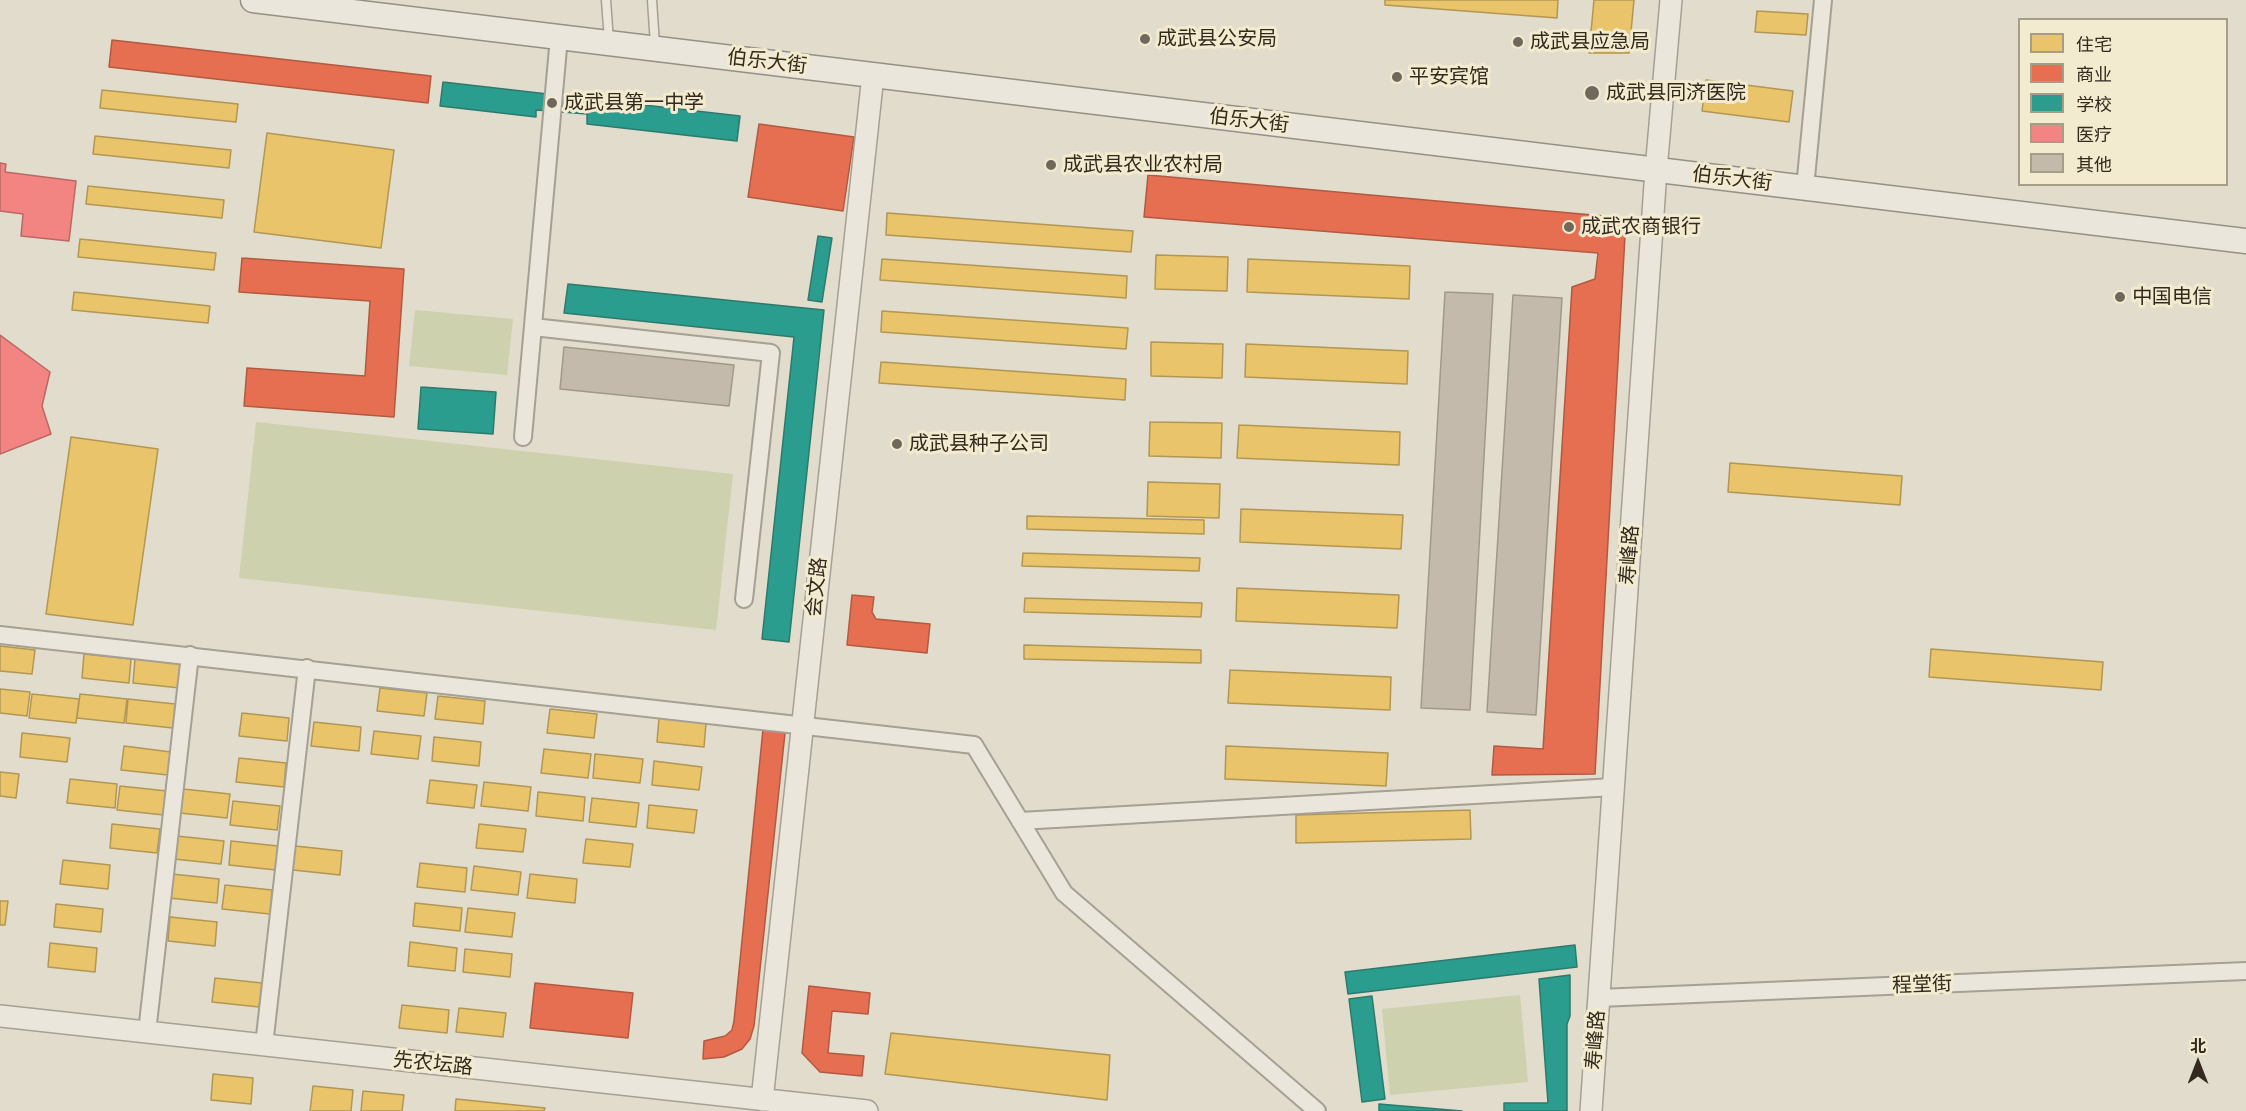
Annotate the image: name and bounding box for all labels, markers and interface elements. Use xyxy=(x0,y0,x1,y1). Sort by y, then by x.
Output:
legend xyxy=(2018,18,2228,186)
place label: 成武县公安局 xyxy=(1157,27,1277,51)
place label: 成武县应急局 xyxy=(1530,30,1650,54)
text: 住宅 xyxy=(2076,30,2112,57)
marker: 成武县公安局 xyxy=(1138,32,1152,46)
marker: 成武县应急局 xyxy=(1511,35,1525,49)
street label: 伯乐大街 xyxy=(726,45,808,79)
text: 商业 xyxy=(2076,60,2112,87)
place label: 平安宾馆 xyxy=(1409,65,1489,89)
marker: 平安宾馆 xyxy=(1390,70,1404,84)
place label: 成武县同济医院 xyxy=(1606,81,1746,105)
marker: 成武县同济医院 xyxy=(1583,84,1601,102)
text: 学校 xyxy=(2076,90,2112,117)
place label: 成武县第一中学 xyxy=(564,91,704,115)
marker: 成武县第一中学 xyxy=(545,96,559,110)
street label: 伯乐大街 xyxy=(1208,104,1290,138)
text: 医疗 xyxy=(2076,120,2112,147)
text: 其他 xyxy=(2076,150,2112,177)
place label: 成武县农业农村局 xyxy=(1063,153,1223,177)
marker: 成武县农业农村局 xyxy=(1044,158,1058,172)
street label: 伯乐大街 xyxy=(1691,162,1773,196)
place label: 成武农商银行 xyxy=(1581,215,1701,239)
marker: 成武农商银行 xyxy=(1562,220,1576,234)
place label: 中国电信 xyxy=(2132,285,2212,309)
marker: 中国电信 xyxy=(2113,290,2127,304)
place label: 成武县种子公司 xyxy=(909,432,1049,456)
marker: 成武县种子公司 xyxy=(890,437,904,451)
street label: 寿峰路 xyxy=(1616,524,1644,586)
street label: 会文路 xyxy=(802,556,832,618)
street label: 程堂街 xyxy=(1892,972,1952,998)
street label: 寿峰路 xyxy=(1582,1009,1610,1071)
north arrow xyxy=(2168,1033,2228,1093)
text: 北 xyxy=(2190,1033,2206,1057)
street label: 先农坛路 xyxy=(392,1048,474,1080)

